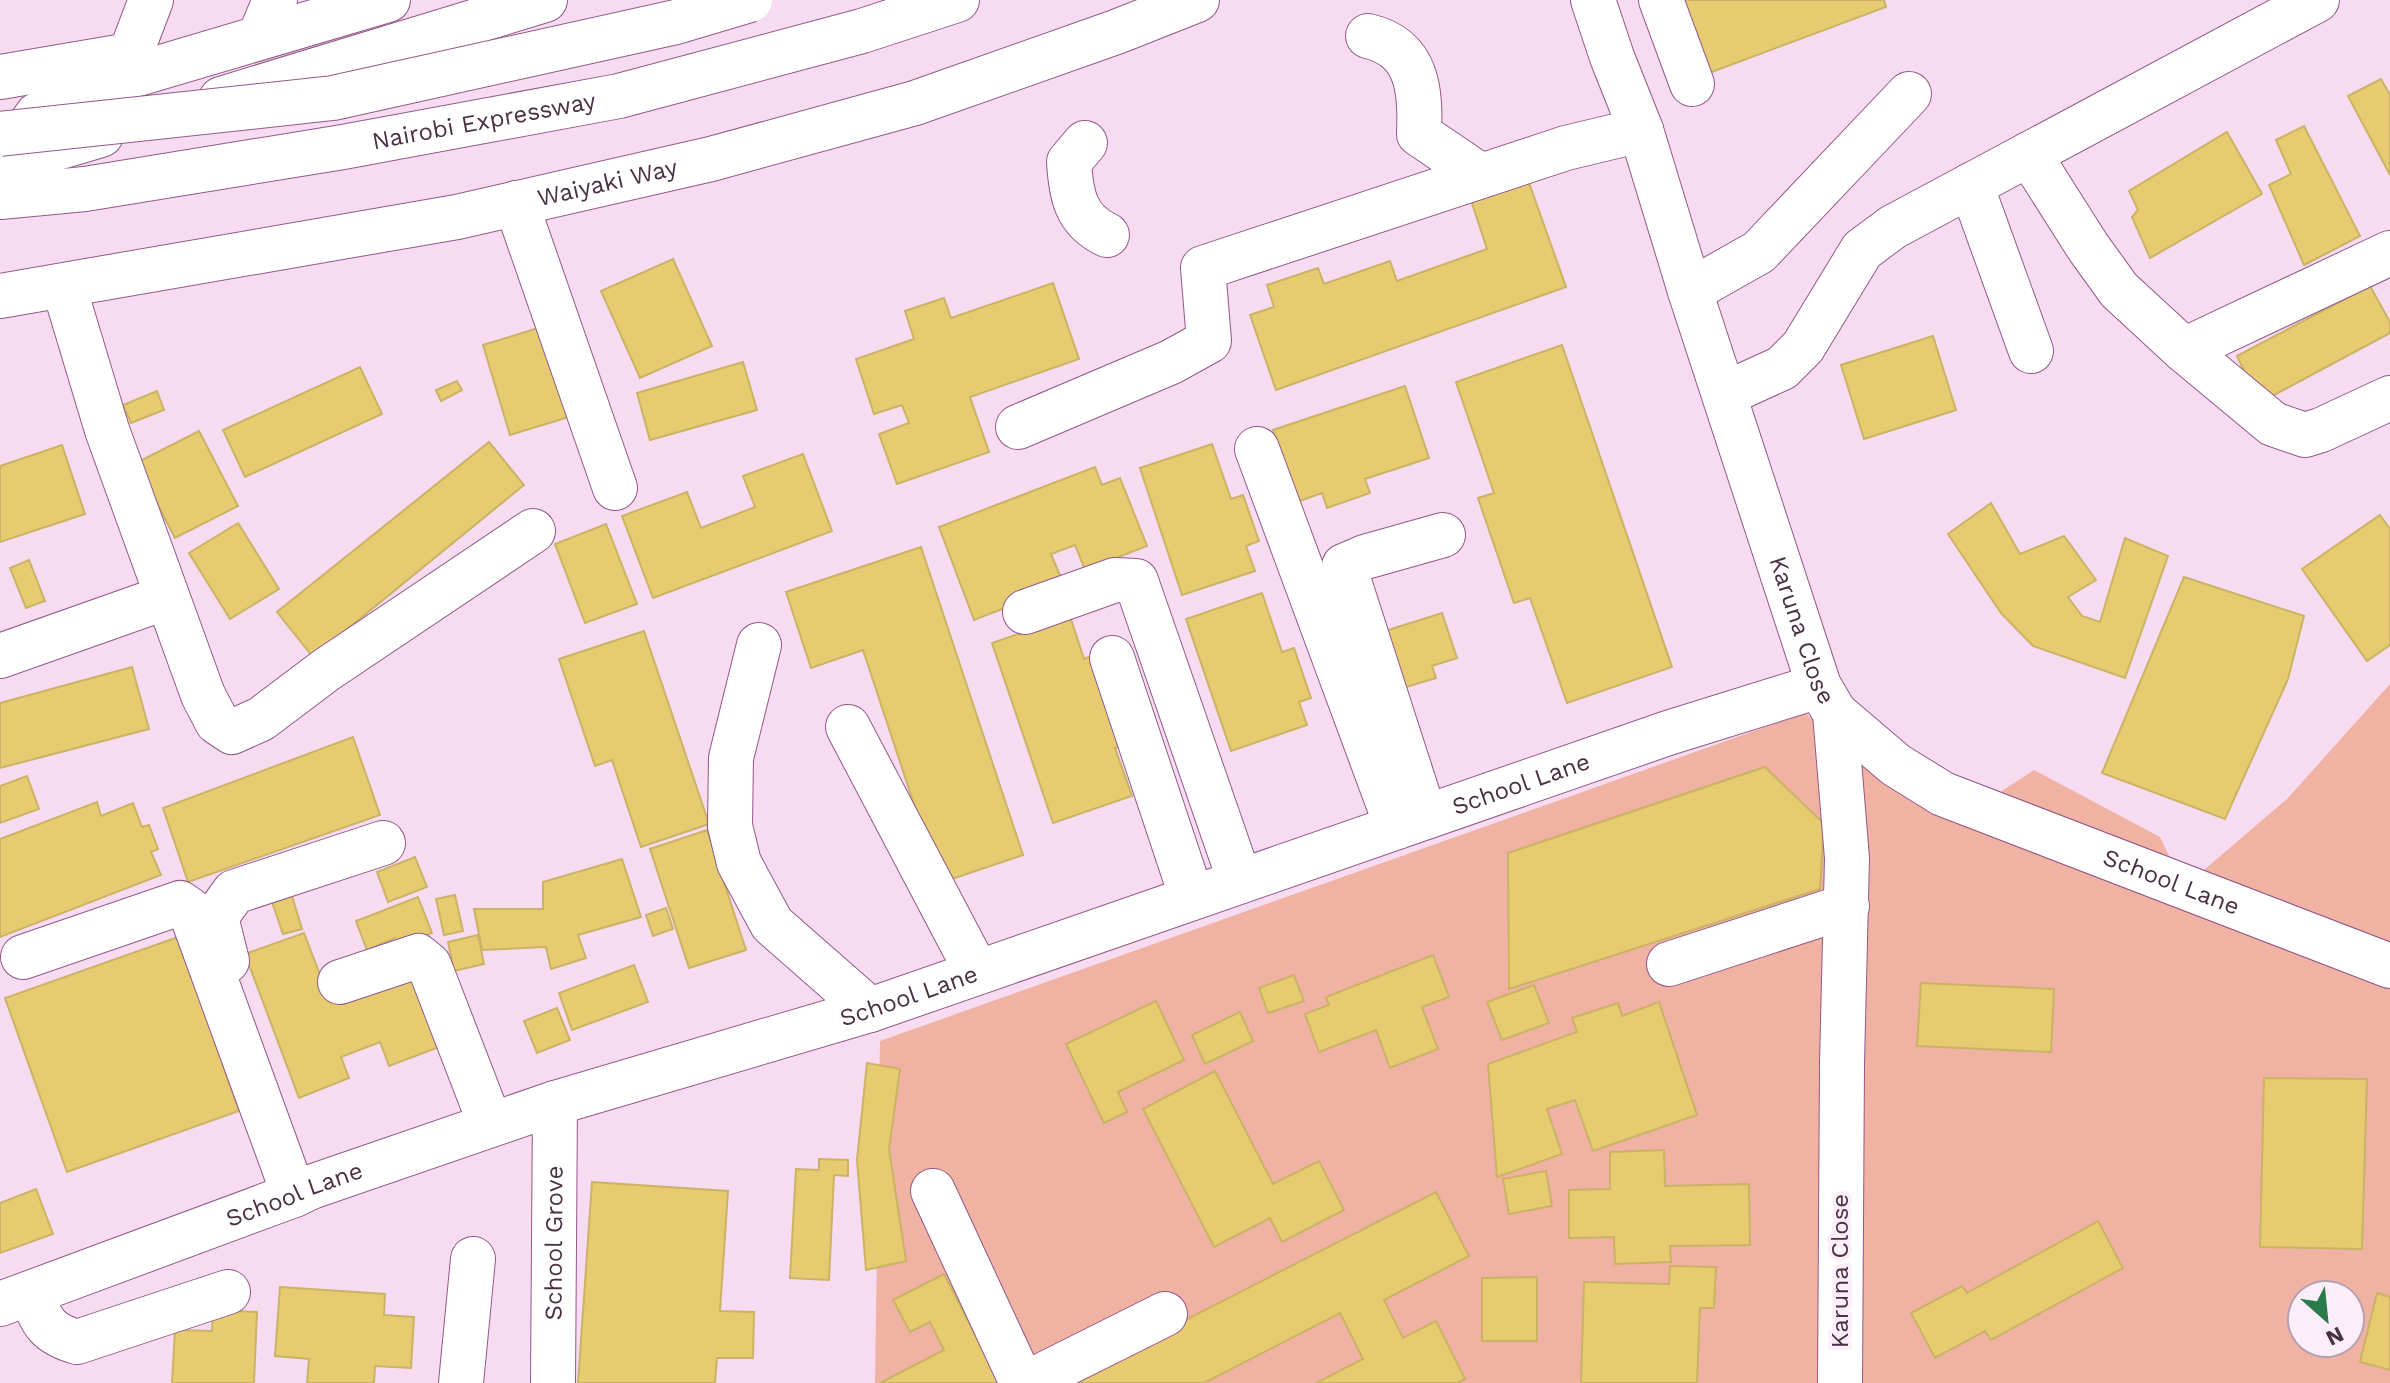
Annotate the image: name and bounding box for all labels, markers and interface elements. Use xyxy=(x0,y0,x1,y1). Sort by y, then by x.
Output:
street label: Nairobi Expressway xyxy=(370,86,599,155)
street label: Waiyaki Way xyxy=(535,153,681,212)
street label: Karuna Close xyxy=(1764,553,1841,709)
street label: School Lane xyxy=(1448,747,1594,821)
street label: School Lane xyxy=(2099,843,2243,921)
street label: School Lane xyxy=(837,960,981,1032)
street label: School Lane xyxy=(222,1156,366,1233)
street label: School Grove xyxy=(539,1166,569,1320)
street label: Karuna Close xyxy=(1826,1194,1854,1348)
north arrow xyxy=(2286,1279,2366,1359)
text: N xyxy=(2322,1322,2348,1351)

